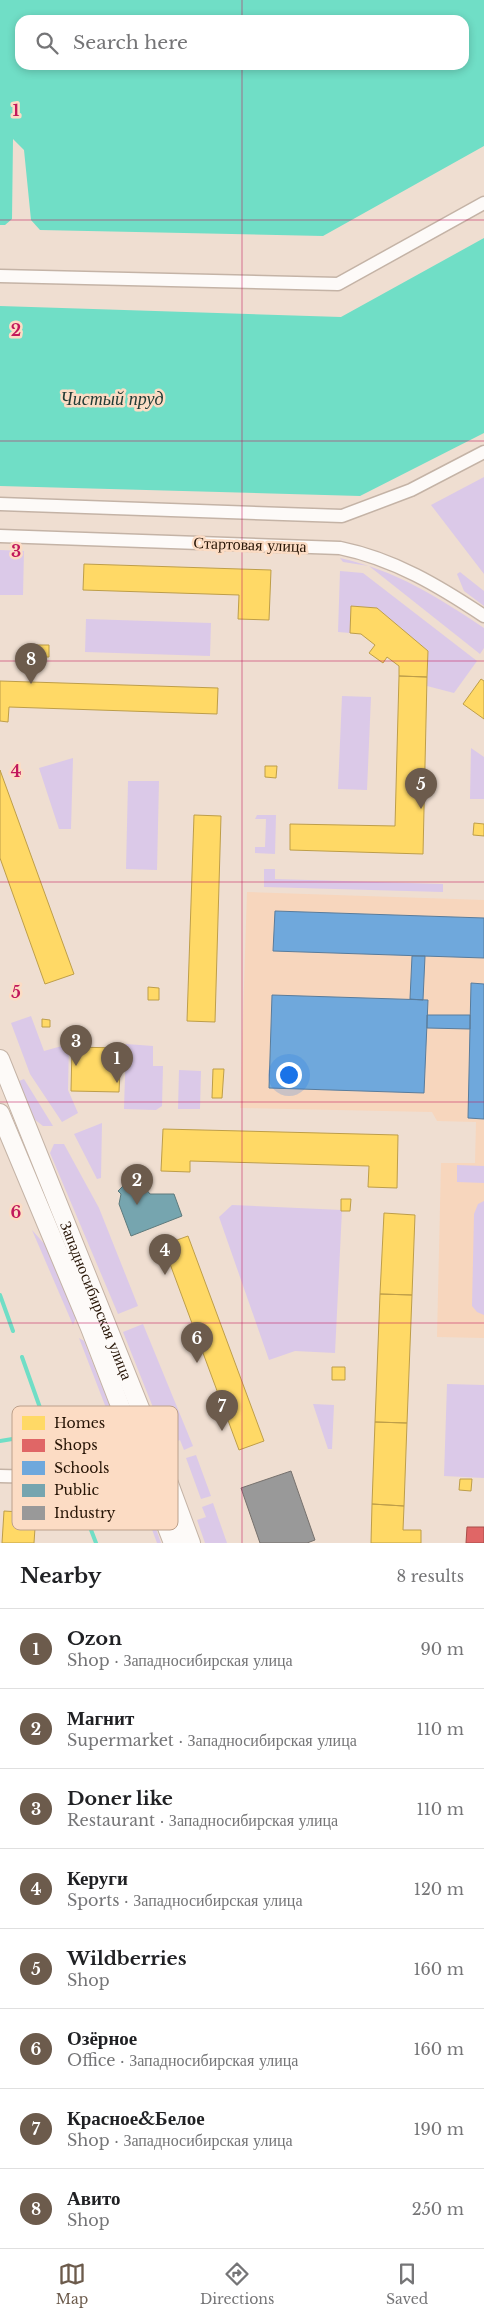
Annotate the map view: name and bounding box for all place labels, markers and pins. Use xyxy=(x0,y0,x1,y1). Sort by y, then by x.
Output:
pin: 8 xyxy=(15,643,47,684)
pin: 5 xyxy=(405,768,437,809)
pin: 3 xyxy=(60,1025,92,1066)
pin: 1 xyxy=(101,1042,133,1083)
pin: 2 xyxy=(121,1164,153,1205)
pin: 4 xyxy=(149,1234,181,1275)
pin: 6 xyxy=(181,1322,213,1363)
pin: 7 xyxy=(206,1390,238,1431)

